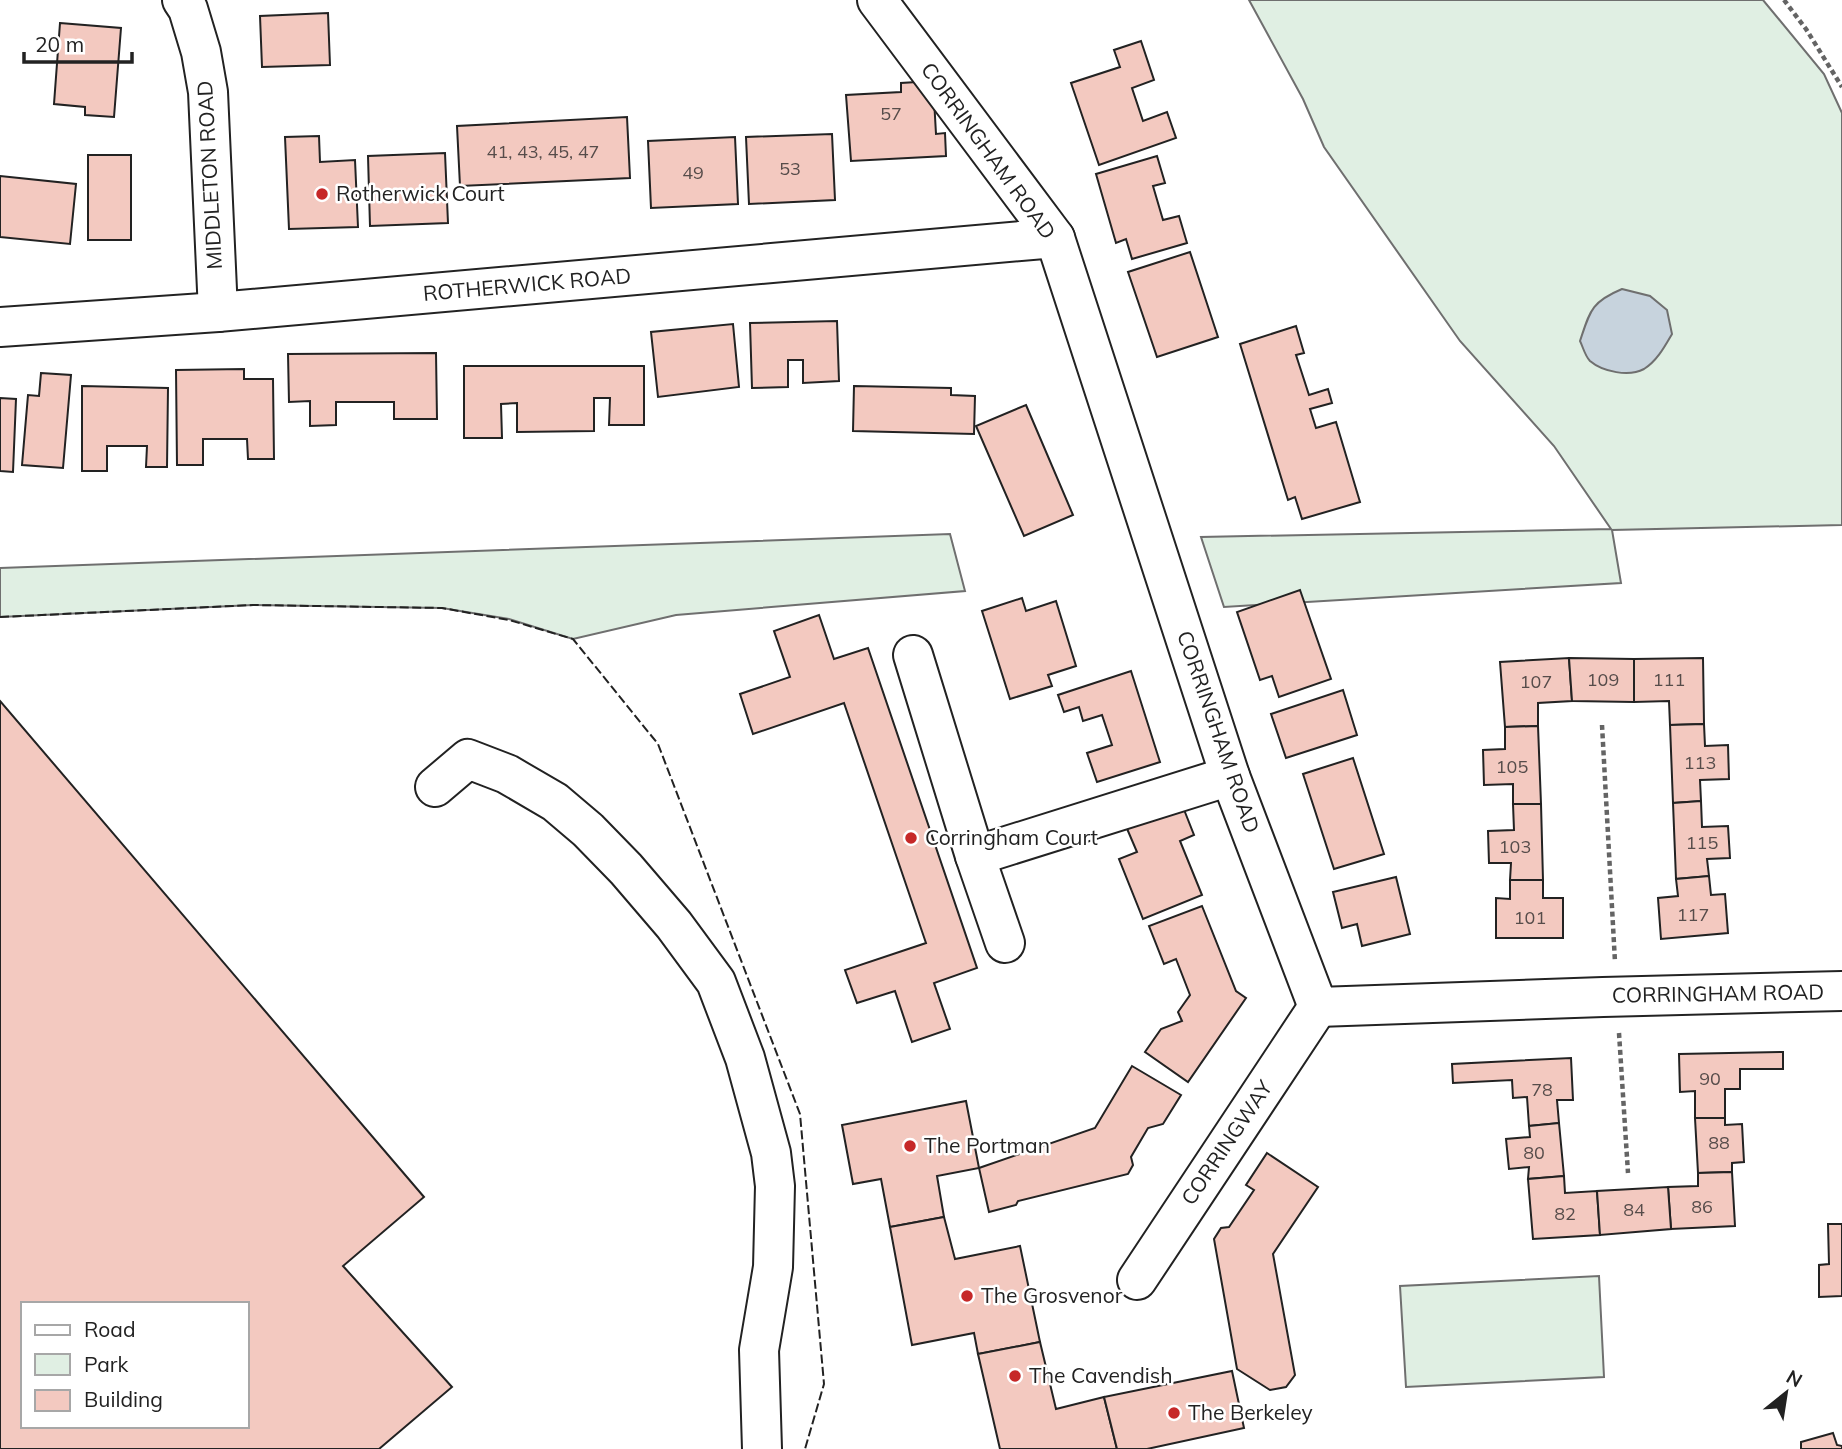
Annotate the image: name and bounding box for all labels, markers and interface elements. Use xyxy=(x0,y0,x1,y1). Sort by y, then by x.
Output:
scale bar xyxy=(24,21,133,65)
text: 20 m xyxy=(35,31,84,57)
street label: CORRINGHAM ROAD xyxy=(916,57,1062,244)
street label: MIDDLETON ROAD xyxy=(191,80,227,270)
house number: 57 xyxy=(880,102,902,125)
house number: 41, 43, 45, 47 xyxy=(487,140,599,163)
house number: 53 xyxy=(779,157,801,180)
house number: 49 xyxy=(682,161,704,184)
place label: Rotherwick Court xyxy=(336,180,505,206)
marker: Rotherwick Court xyxy=(314,186,330,202)
street label: ROTHERWICK ROAD xyxy=(422,262,632,306)
street label: CORRINGHAM ROAD xyxy=(1172,627,1266,836)
house number: 109 xyxy=(1587,668,1619,691)
house number: 111 xyxy=(1653,668,1685,691)
house number: 107 xyxy=(1520,670,1552,693)
house number: 113 xyxy=(1684,751,1716,774)
house number: 105 xyxy=(1496,755,1528,778)
place label: Corringham Court xyxy=(925,824,1098,850)
marker: Corringham Court xyxy=(903,830,919,846)
house number: 115 xyxy=(1686,831,1718,854)
house number: 103 xyxy=(1499,835,1531,858)
house number: 117 xyxy=(1677,903,1709,926)
house number: 101 xyxy=(1514,906,1546,929)
street label: CORRINGHAM ROAD xyxy=(1612,978,1824,1008)
house number: 90 xyxy=(1699,1067,1721,1090)
street label: CORRINGWAY xyxy=(1175,1075,1277,1210)
house number: 78 xyxy=(1531,1078,1553,1101)
house number: 88 xyxy=(1708,1131,1730,1154)
place label: The Portman xyxy=(924,1132,1050,1158)
marker: The Portman xyxy=(902,1138,918,1154)
house number: 80 xyxy=(1523,1141,1545,1164)
house number: 86 xyxy=(1691,1195,1713,1218)
house number: 84 xyxy=(1623,1198,1645,1221)
house number: 82 xyxy=(1554,1202,1576,1225)
place label: The Grosvenor xyxy=(981,1282,1123,1308)
marker: The Grosvenor xyxy=(959,1288,975,1304)
legend xyxy=(21,1302,248,1428)
text: Road xyxy=(84,1316,135,1342)
text: Park xyxy=(84,1351,128,1377)
north arrow xyxy=(1751,1358,1821,1428)
place label: The Cavendish xyxy=(1029,1362,1172,1388)
text: N xyxy=(1782,1364,1807,1392)
marker: The Cavendish xyxy=(1007,1368,1023,1384)
text: Building xyxy=(84,1386,163,1412)
place label: The Berkeley xyxy=(1188,1399,1313,1425)
marker: The Berkeley xyxy=(1166,1405,1182,1421)

